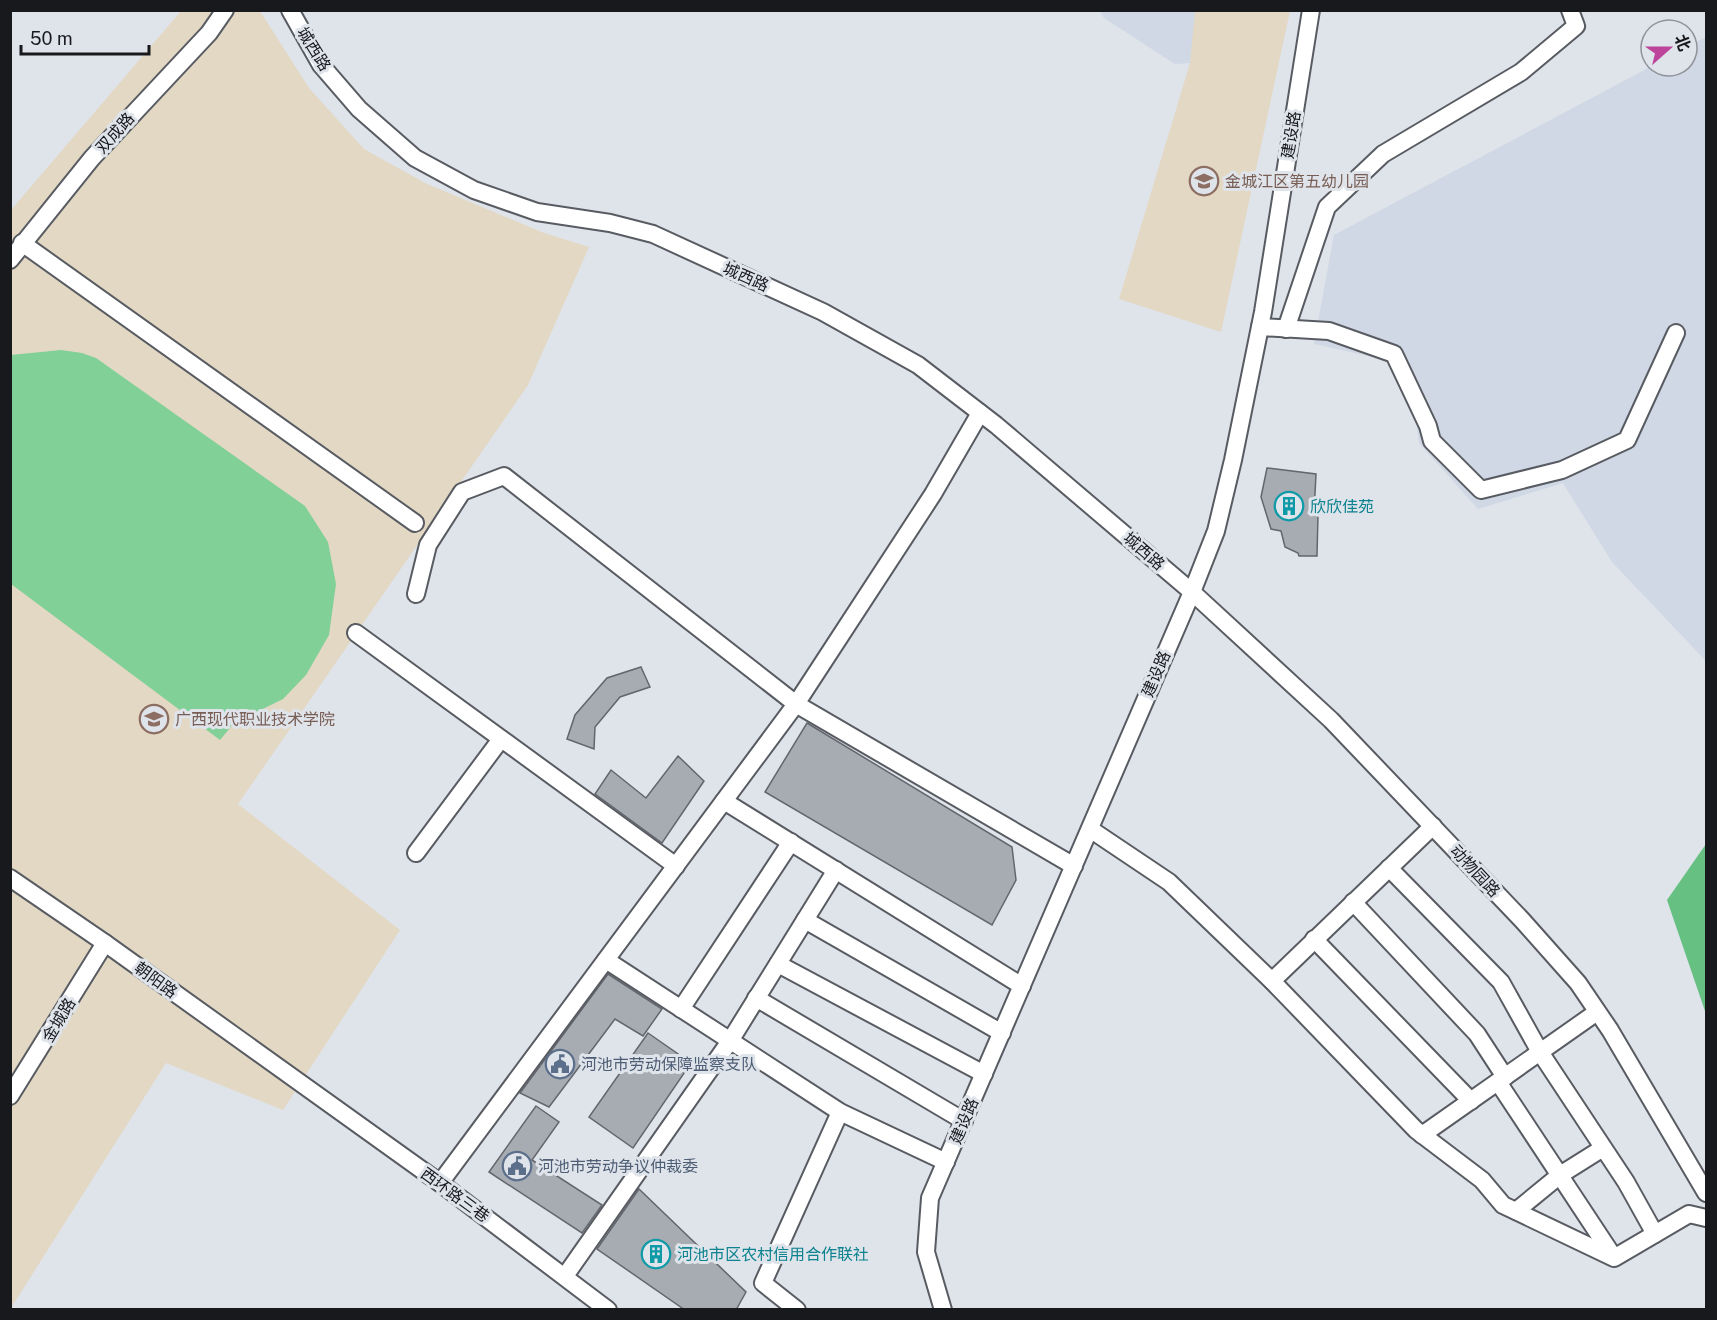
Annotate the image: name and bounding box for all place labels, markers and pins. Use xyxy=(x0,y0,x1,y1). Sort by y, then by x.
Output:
school or university icon: 金城江区第五幼儿园 xyxy=(1188,165,1220,197)
place label: 金城江区第五幼儿园 xyxy=(1225,172,1369,191)
building icon: 欣欣佳苑 xyxy=(1273,490,1305,522)
place label: 欣欣佳苑 xyxy=(1310,497,1374,516)
school or university icon: 广西现代职业技术学院 xyxy=(138,703,170,735)
place label: 广西现代职业技术学院 xyxy=(175,710,335,729)
public building icon: 河池市劳动保障监察支队 xyxy=(544,1048,576,1080)
place label: 河池市劳动保障监察支队 xyxy=(581,1055,757,1074)
public building icon: 河池市劳动争议仲裁委 xyxy=(501,1150,533,1182)
place label: 河池市劳动争议仲裁委 xyxy=(538,1157,698,1176)
building icon: 河池市区农村信用合作联社 xyxy=(640,1238,672,1270)
place label: 河池市区农村信用合作联社 xyxy=(677,1245,869,1264)

